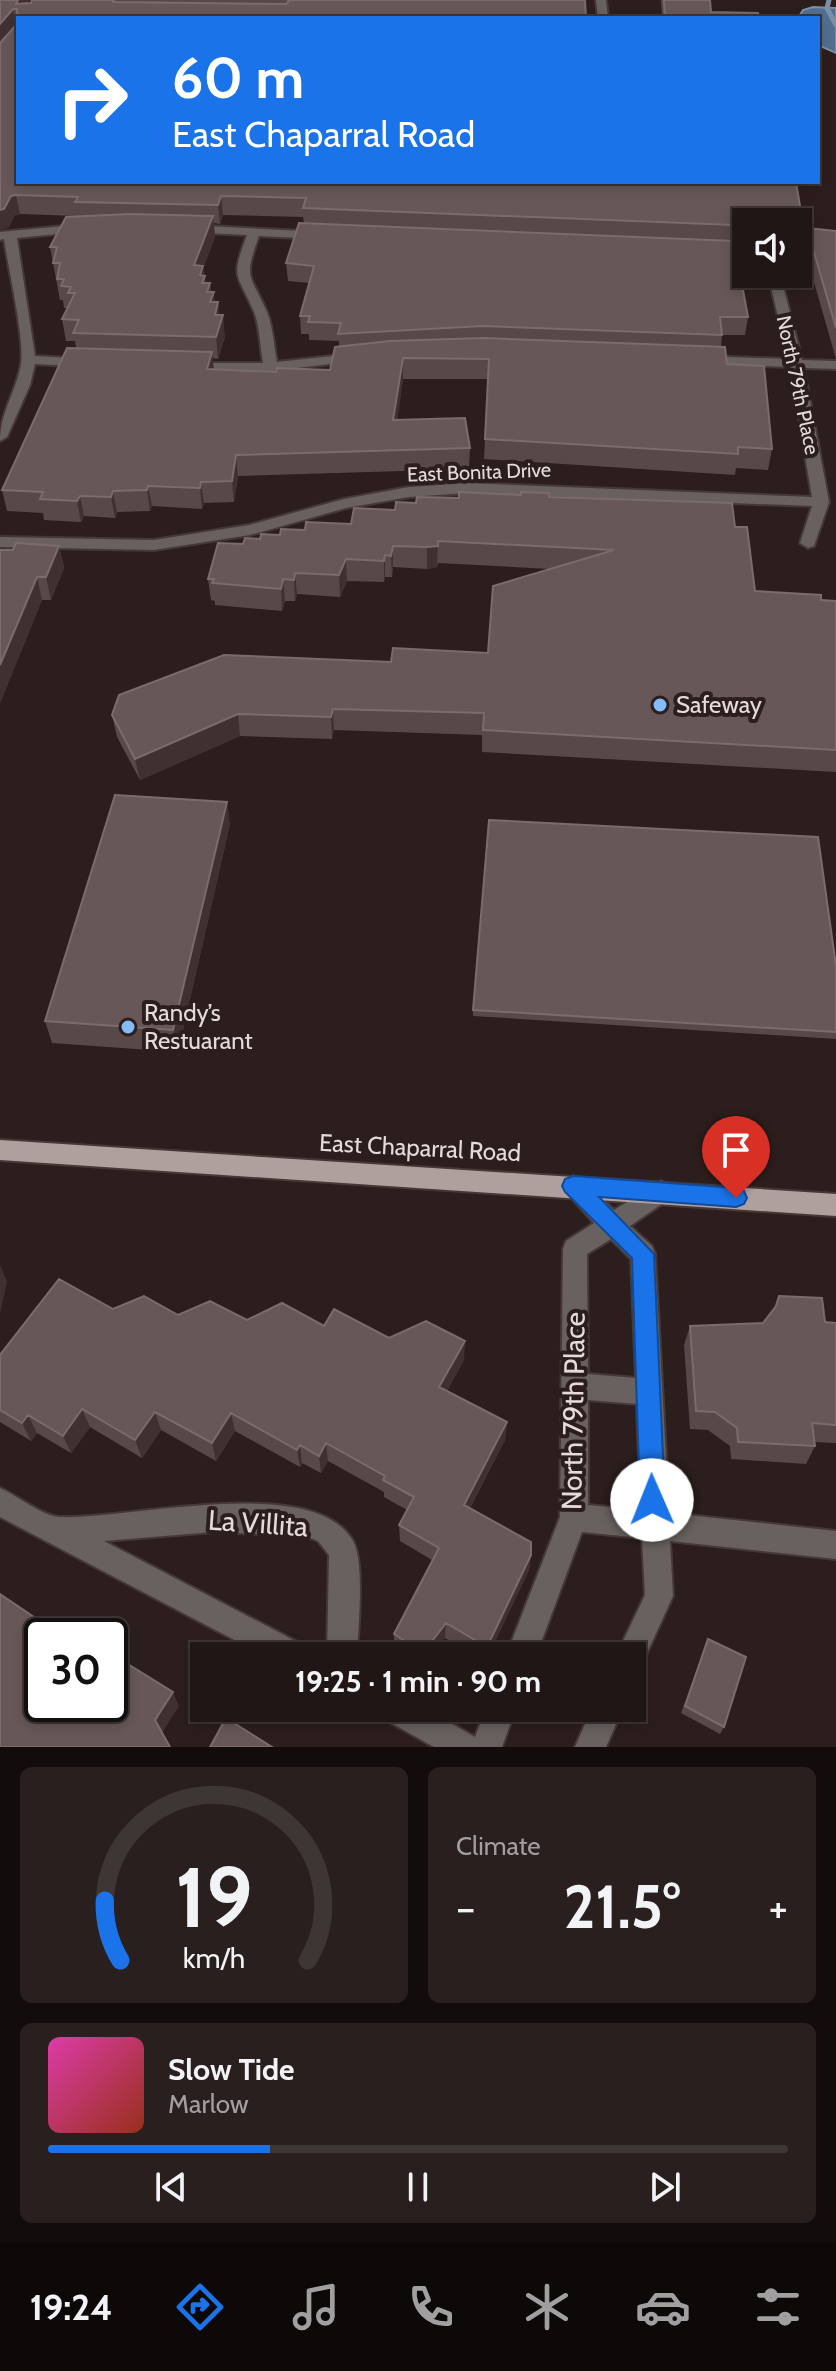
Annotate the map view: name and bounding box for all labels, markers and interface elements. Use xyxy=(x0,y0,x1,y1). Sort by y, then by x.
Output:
text: 60 m xyxy=(172,44,304,112)
icon: right xyxy=(40,48,144,152)
text: East Chaparral Road xyxy=(172,112,475,156)
map controls xyxy=(732,208,812,288)
button: sound xyxy=(732,208,812,288)
street label: North 79th Place xyxy=(772,313,824,457)
street label: East Bonita Drive xyxy=(406,457,552,487)
place label: Safeway xyxy=(676,690,762,719)
marker: Safeway xyxy=(651,696,669,714)
place label: Randy’s Restuarant xyxy=(144,998,253,1055)
marker: Randy’s Restuarant xyxy=(119,1018,137,1036)
pin xyxy=(702,1116,770,1198)
street label: East Chaparral Road xyxy=(318,1128,522,1167)
icon: arrive xyxy=(714,1128,758,1172)
street label: North 79th Place xyxy=(554,1312,592,1510)
position arrow xyxy=(610,1458,694,1542)
street label: La Villita xyxy=(207,1503,310,1543)
speed limit sign: 30 xyxy=(24,1618,128,1722)
text: 19:25 · 1 min · 90 m xyxy=(295,1663,541,1700)
text: Climate xyxy=(456,1830,541,1862)
text: 19 xyxy=(175,1847,253,1948)
text: 21.5° xyxy=(564,1870,680,1943)
text: − xyxy=(456,1881,475,1934)
text: + xyxy=(769,1881,788,1934)
text: km/h xyxy=(183,1940,245,1975)
text: Slow Tide xyxy=(168,2051,295,2088)
text: Marlow xyxy=(168,2088,249,2120)
icon: previous xyxy=(149,2165,193,2209)
icon: pause xyxy=(396,2165,440,2209)
icon: next xyxy=(643,2165,687,2209)
icon: directions xyxy=(172,2279,228,2335)
icon: music xyxy=(288,2279,344,2335)
icon: phone xyxy=(403,2279,459,2335)
icon: climate xyxy=(519,2279,575,2335)
icon: car xyxy=(635,2279,691,2335)
icon: filters xyxy=(750,2279,806,2335)
text: 19:24 xyxy=(30,2285,113,2329)

